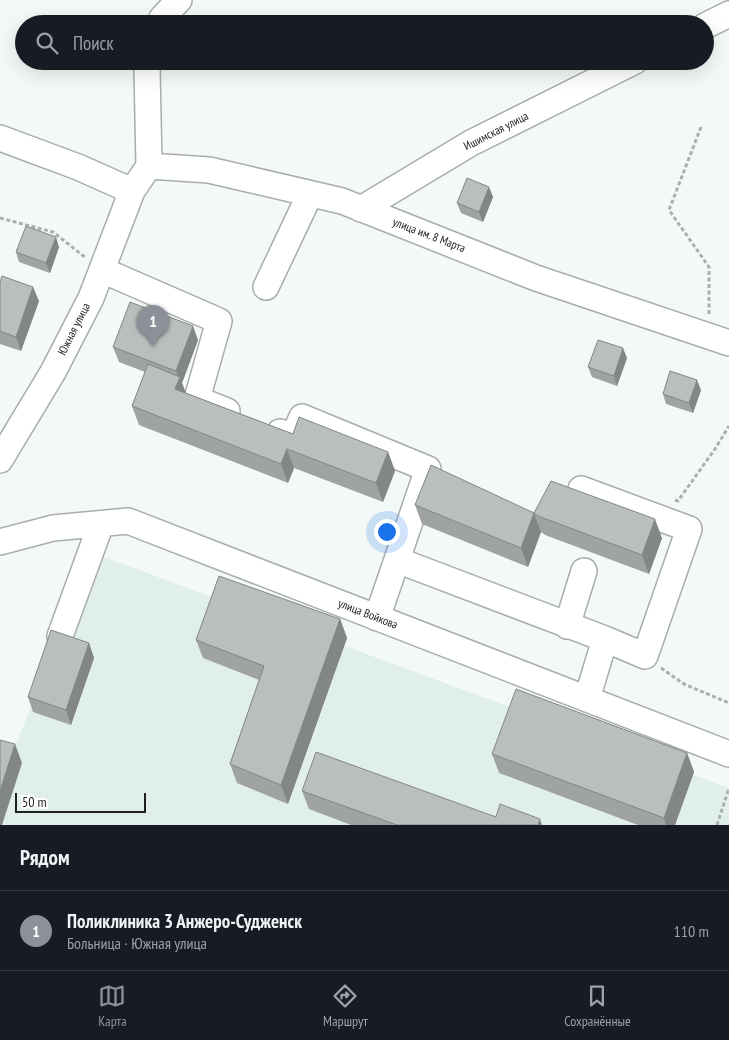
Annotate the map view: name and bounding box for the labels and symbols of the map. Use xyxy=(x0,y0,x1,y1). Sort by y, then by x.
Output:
street label: Ишимская улица xyxy=(461,108,531,153)
street label: улица им. 8 Марта xyxy=(391,214,468,255)
street label: Южная улица xyxy=(54,300,93,357)
pin: 1 xyxy=(137,305,169,346)
your location xyxy=(374,519,400,545)
street label: улица Войкова xyxy=(336,595,400,632)
scale bar xyxy=(15,790,146,813)

